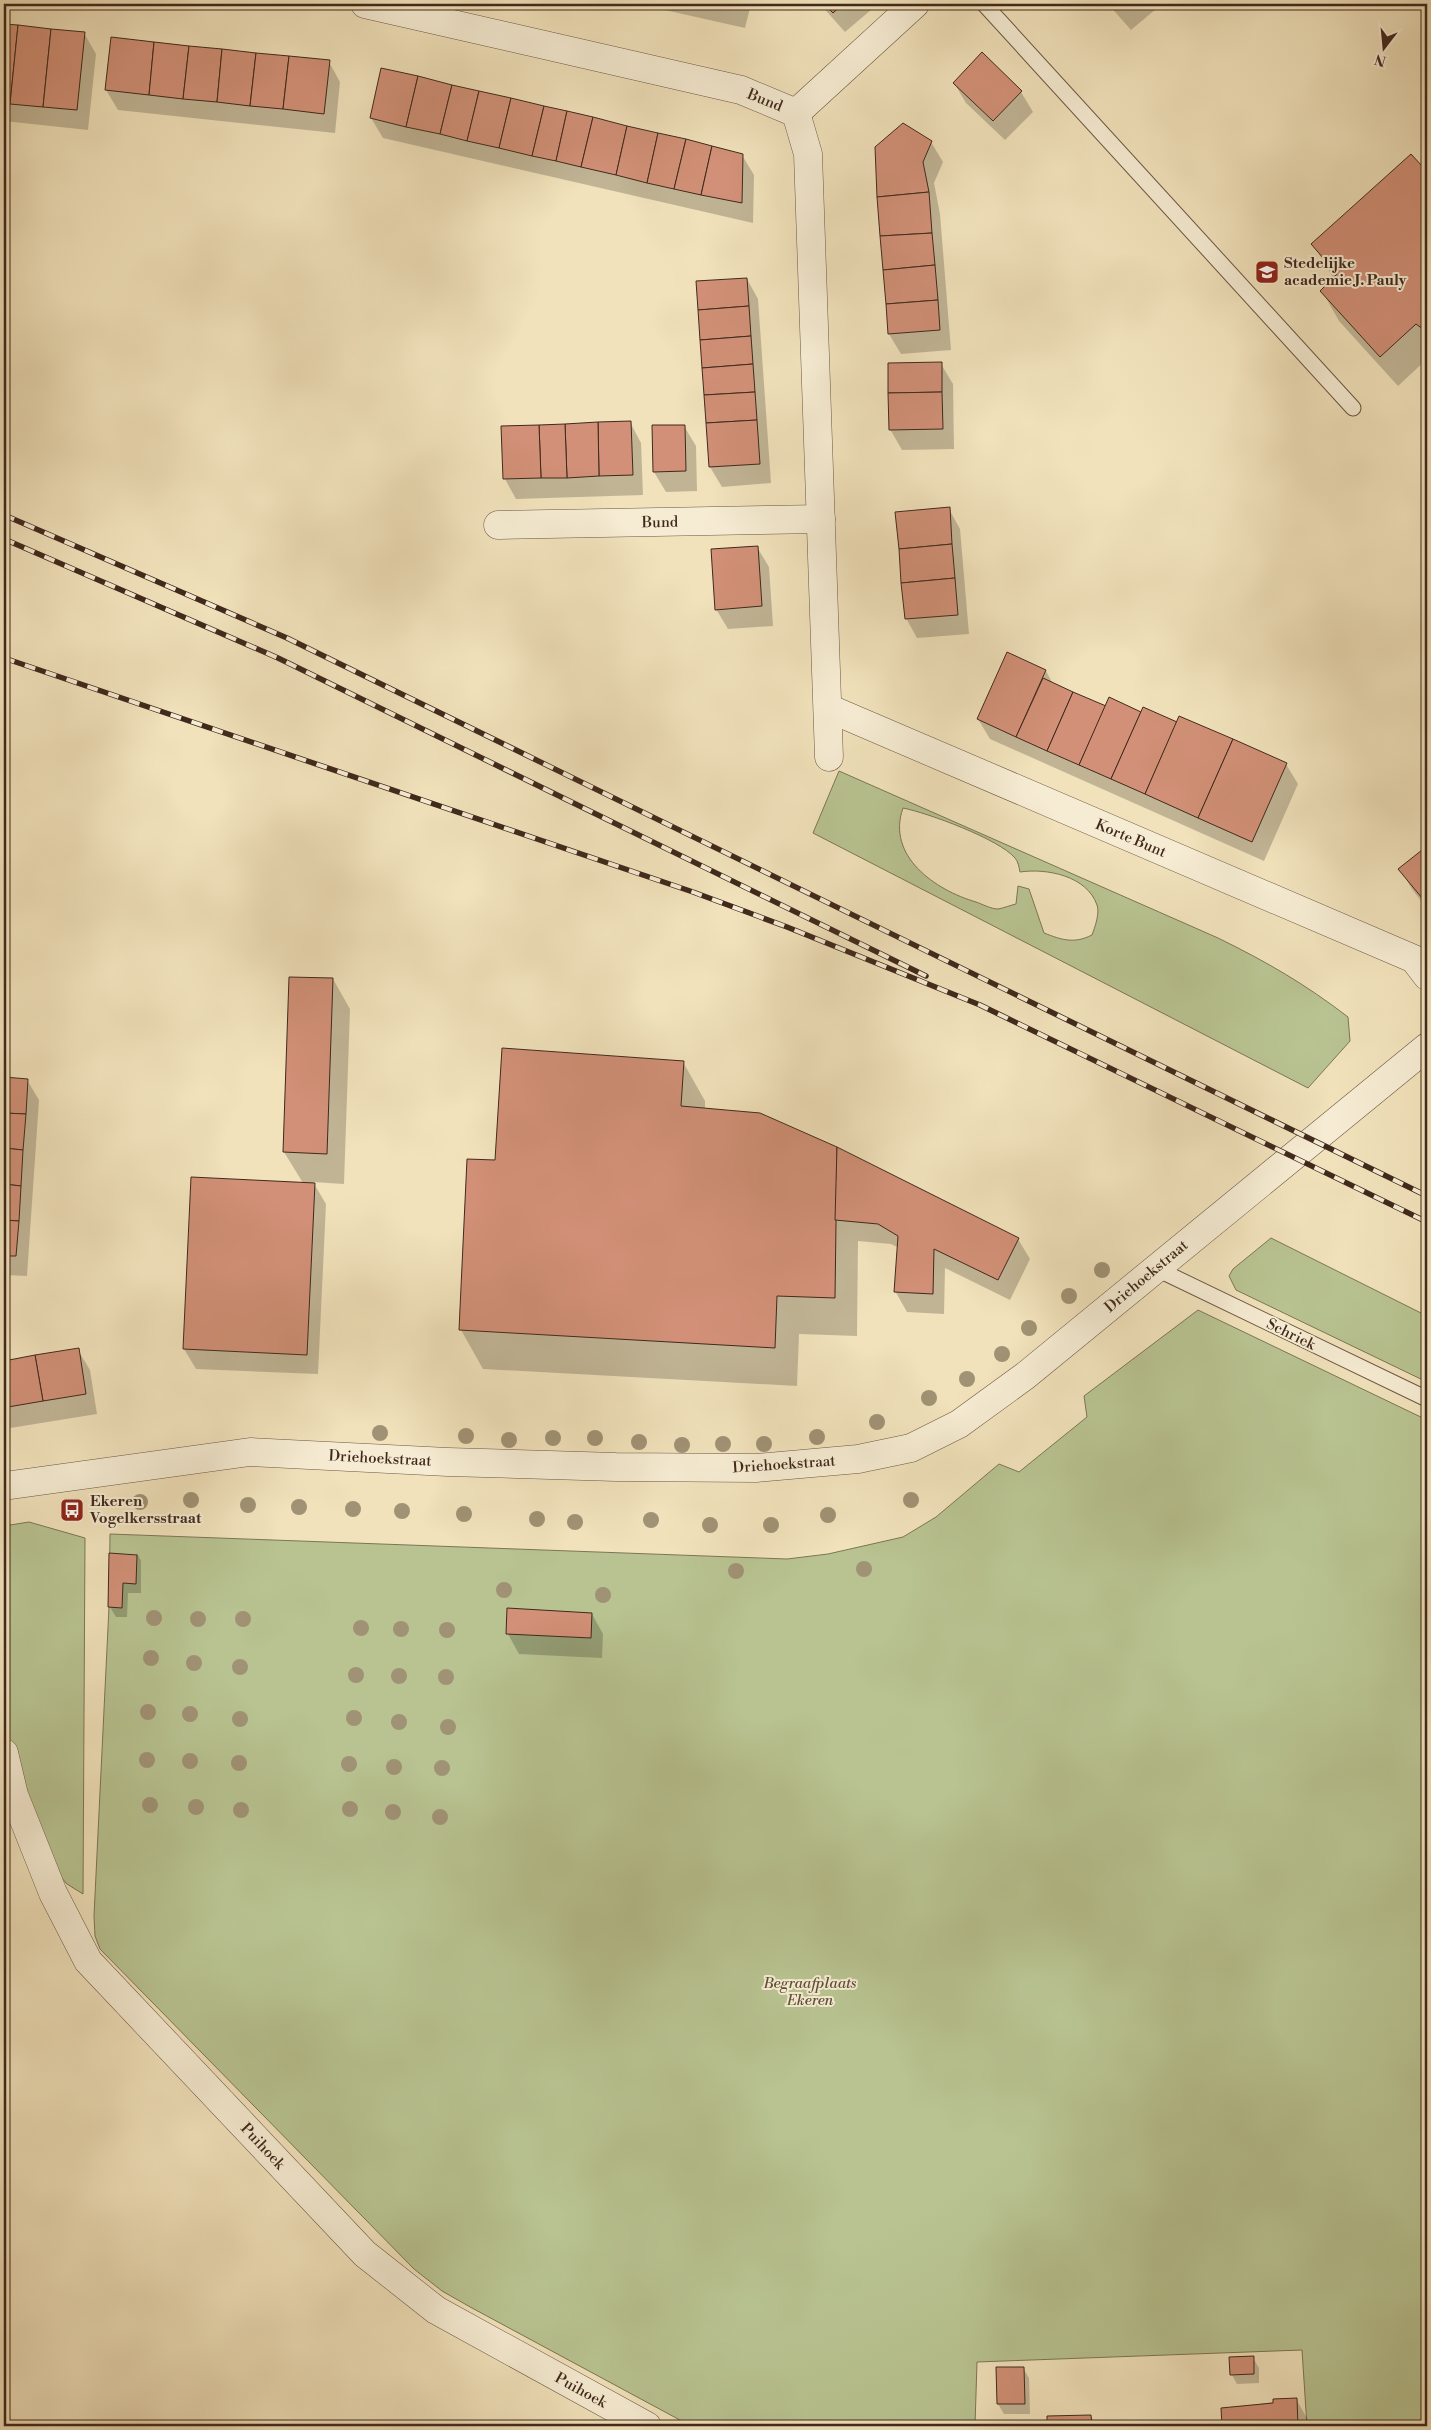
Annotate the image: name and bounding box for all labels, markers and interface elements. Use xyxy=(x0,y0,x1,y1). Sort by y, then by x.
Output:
north arrow xyxy=(1358,22,1408,72)
text: N xyxy=(1373,49,1388,70)
street label: Bund xyxy=(743,84,786,116)
place label: Stedelijke academie J. Pauly xyxy=(1284,254,1407,290)
school or university icon: Stedelijke academie J. Pauly xyxy=(1254,259,1280,285)
street label: Bund xyxy=(641,513,679,532)
street label: Korte Bunt xyxy=(1092,815,1170,862)
street label: Driehoekstraat xyxy=(1101,1235,1193,1317)
street label: Schriek xyxy=(1263,1314,1319,1355)
street label: Driehoekstraat xyxy=(328,1446,433,1471)
street label: Driehoekstraat xyxy=(732,1451,837,1478)
place label: Ekeren Vogelkersstraat xyxy=(89,1492,202,1528)
bus stop icon: Ekeren Vogelkersstraat xyxy=(59,1497,85,1523)
park label: Begraafplaats Ekeren xyxy=(762,1974,857,2010)
street label: Puihoek xyxy=(236,2119,290,2174)
street label: Puihoek xyxy=(551,2368,611,2413)

